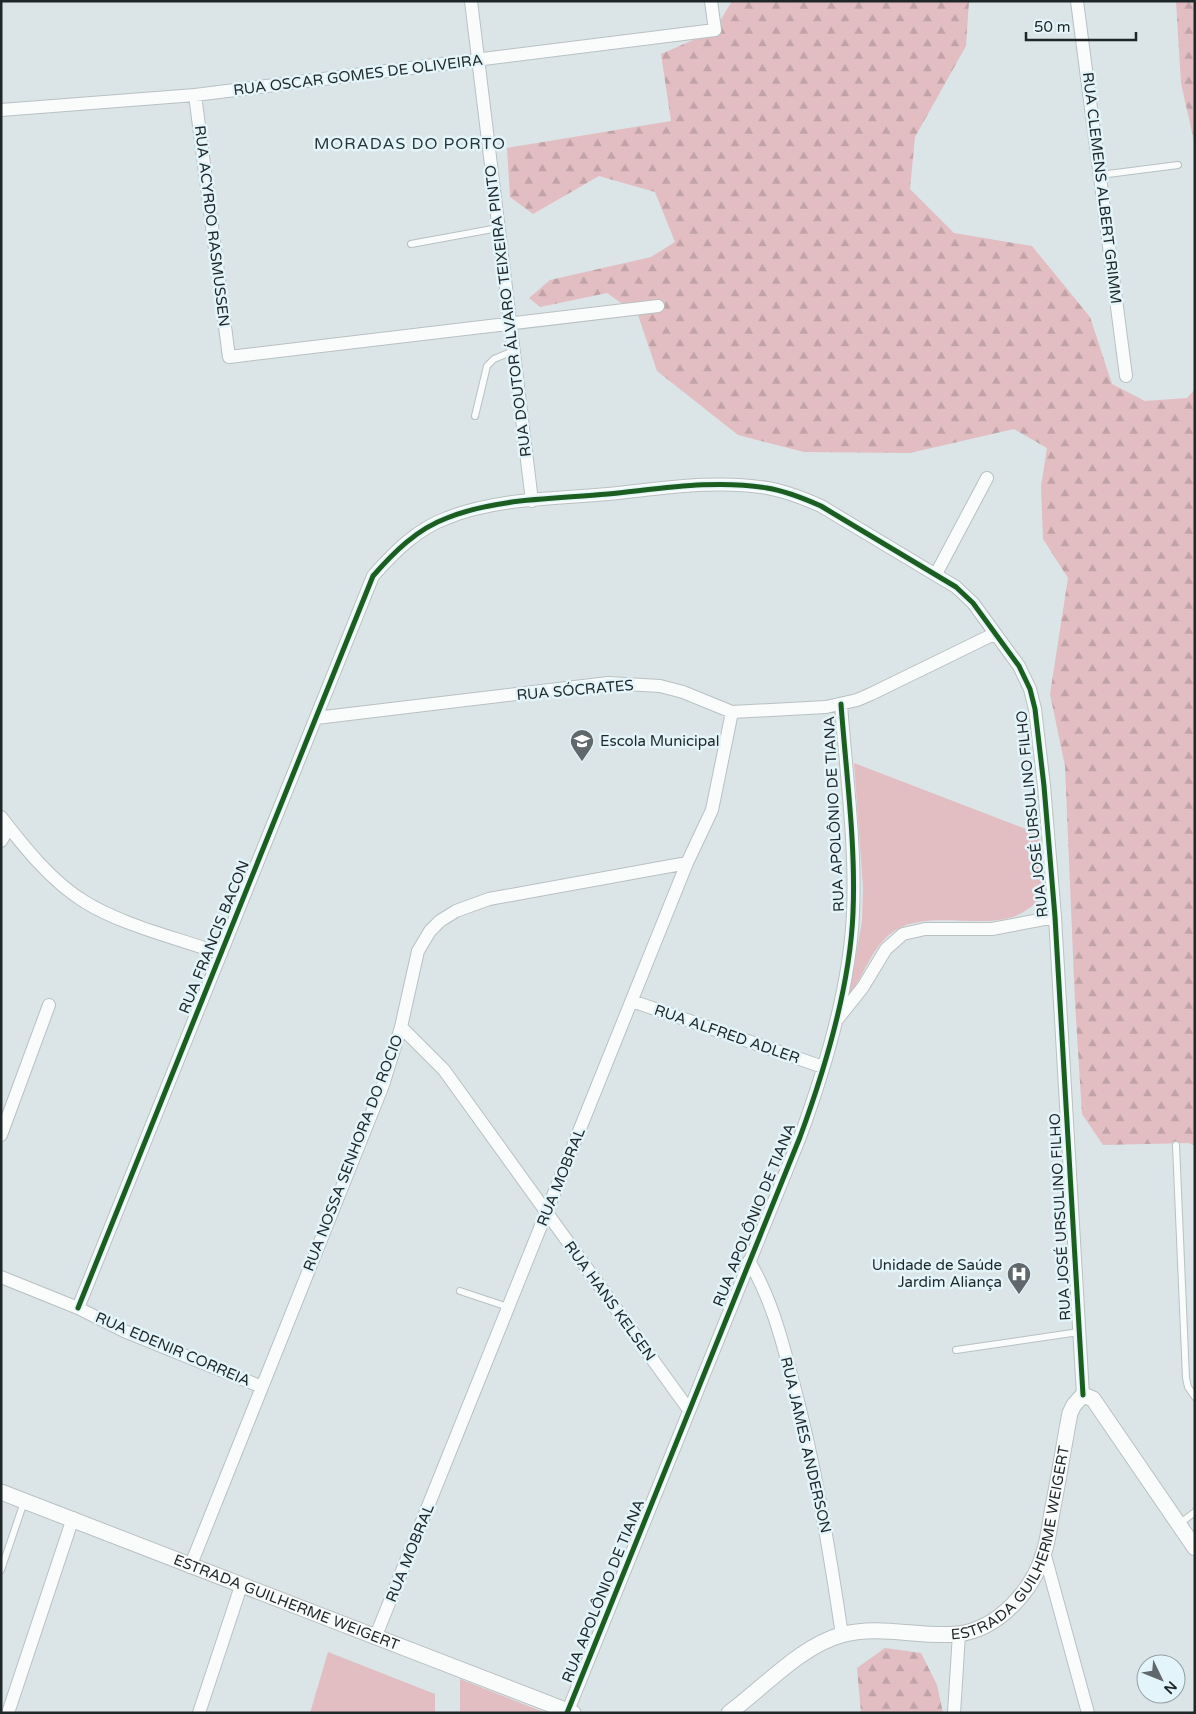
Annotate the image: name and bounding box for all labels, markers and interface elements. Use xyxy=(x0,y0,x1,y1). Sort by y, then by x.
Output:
scale bar xyxy=(1026,10,1136,42)
text: 50 m xyxy=(1034,18,1071,36)
street label: RUA OSCAR GOMES DE OLIVEIRA xyxy=(232,51,484,99)
street label: RUA CLEMENS ALBERT GRIMM xyxy=(1079,71,1125,305)
street label: RUA ACYRDO RASMUSSEN xyxy=(191,124,233,328)
district label: MORADAS DO PORTO xyxy=(314,134,506,154)
street label: RUA DOUTOR ÁLVARO TEIXEIRA PINTO xyxy=(481,164,535,458)
street label: RUA SÓCRATES xyxy=(516,676,634,704)
street label: RUA JOSÉ URSULINO FILHO xyxy=(1012,710,1052,918)
street label: RUA APOLÔNIO DE TIANA xyxy=(820,716,848,912)
school or university icon: Escola Municipal xyxy=(569,728,595,762)
place label: Escola Municipal xyxy=(600,732,719,750)
street label: RUA FRANCIS BACON xyxy=(175,858,253,1016)
street label: RUA ALFRED ADLER xyxy=(652,1001,802,1067)
street label: RUA NOSSA SENHORA DO ROCIO xyxy=(299,1032,407,1274)
street label: RUA JOSÉ URSULINO FILHO xyxy=(1046,1113,1074,1321)
street label: RUA APOLÔNIO DE TIANA xyxy=(709,1121,799,1309)
street label: RUA MOBRAL xyxy=(533,1125,589,1229)
street label: RUA HANS KELSEN xyxy=(560,1238,660,1364)
place label: Unidade de Saúde Jardim Aliança xyxy=(872,1256,1002,1291)
hospital icon: Unidade de Saúde Jardim Aliança xyxy=(1006,1261,1032,1295)
street label: RUA EDENIR CORREIA xyxy=(93,1308,253,1390)
street label: RUA JAMES ANDERSON xyxy=(777,1355,835,1535)
street label: ESTRADA GUILHERME WEIGERT xyxy=(950,1444,1073,1644)
street label: RUA APOLÔNIO DE TIANA xyxy=(558,1497,648,1685)
street label: RUA MOBRAL xyxy=(382,1501,438,1605)
street label: ESTRADA GUILHERME WEIGERT xyxy=(171,1551,402,1654)
north arrow xyxy=(1136,1654,1186,1704)
text: N xyxy=(1160,1678,1180,1697)

